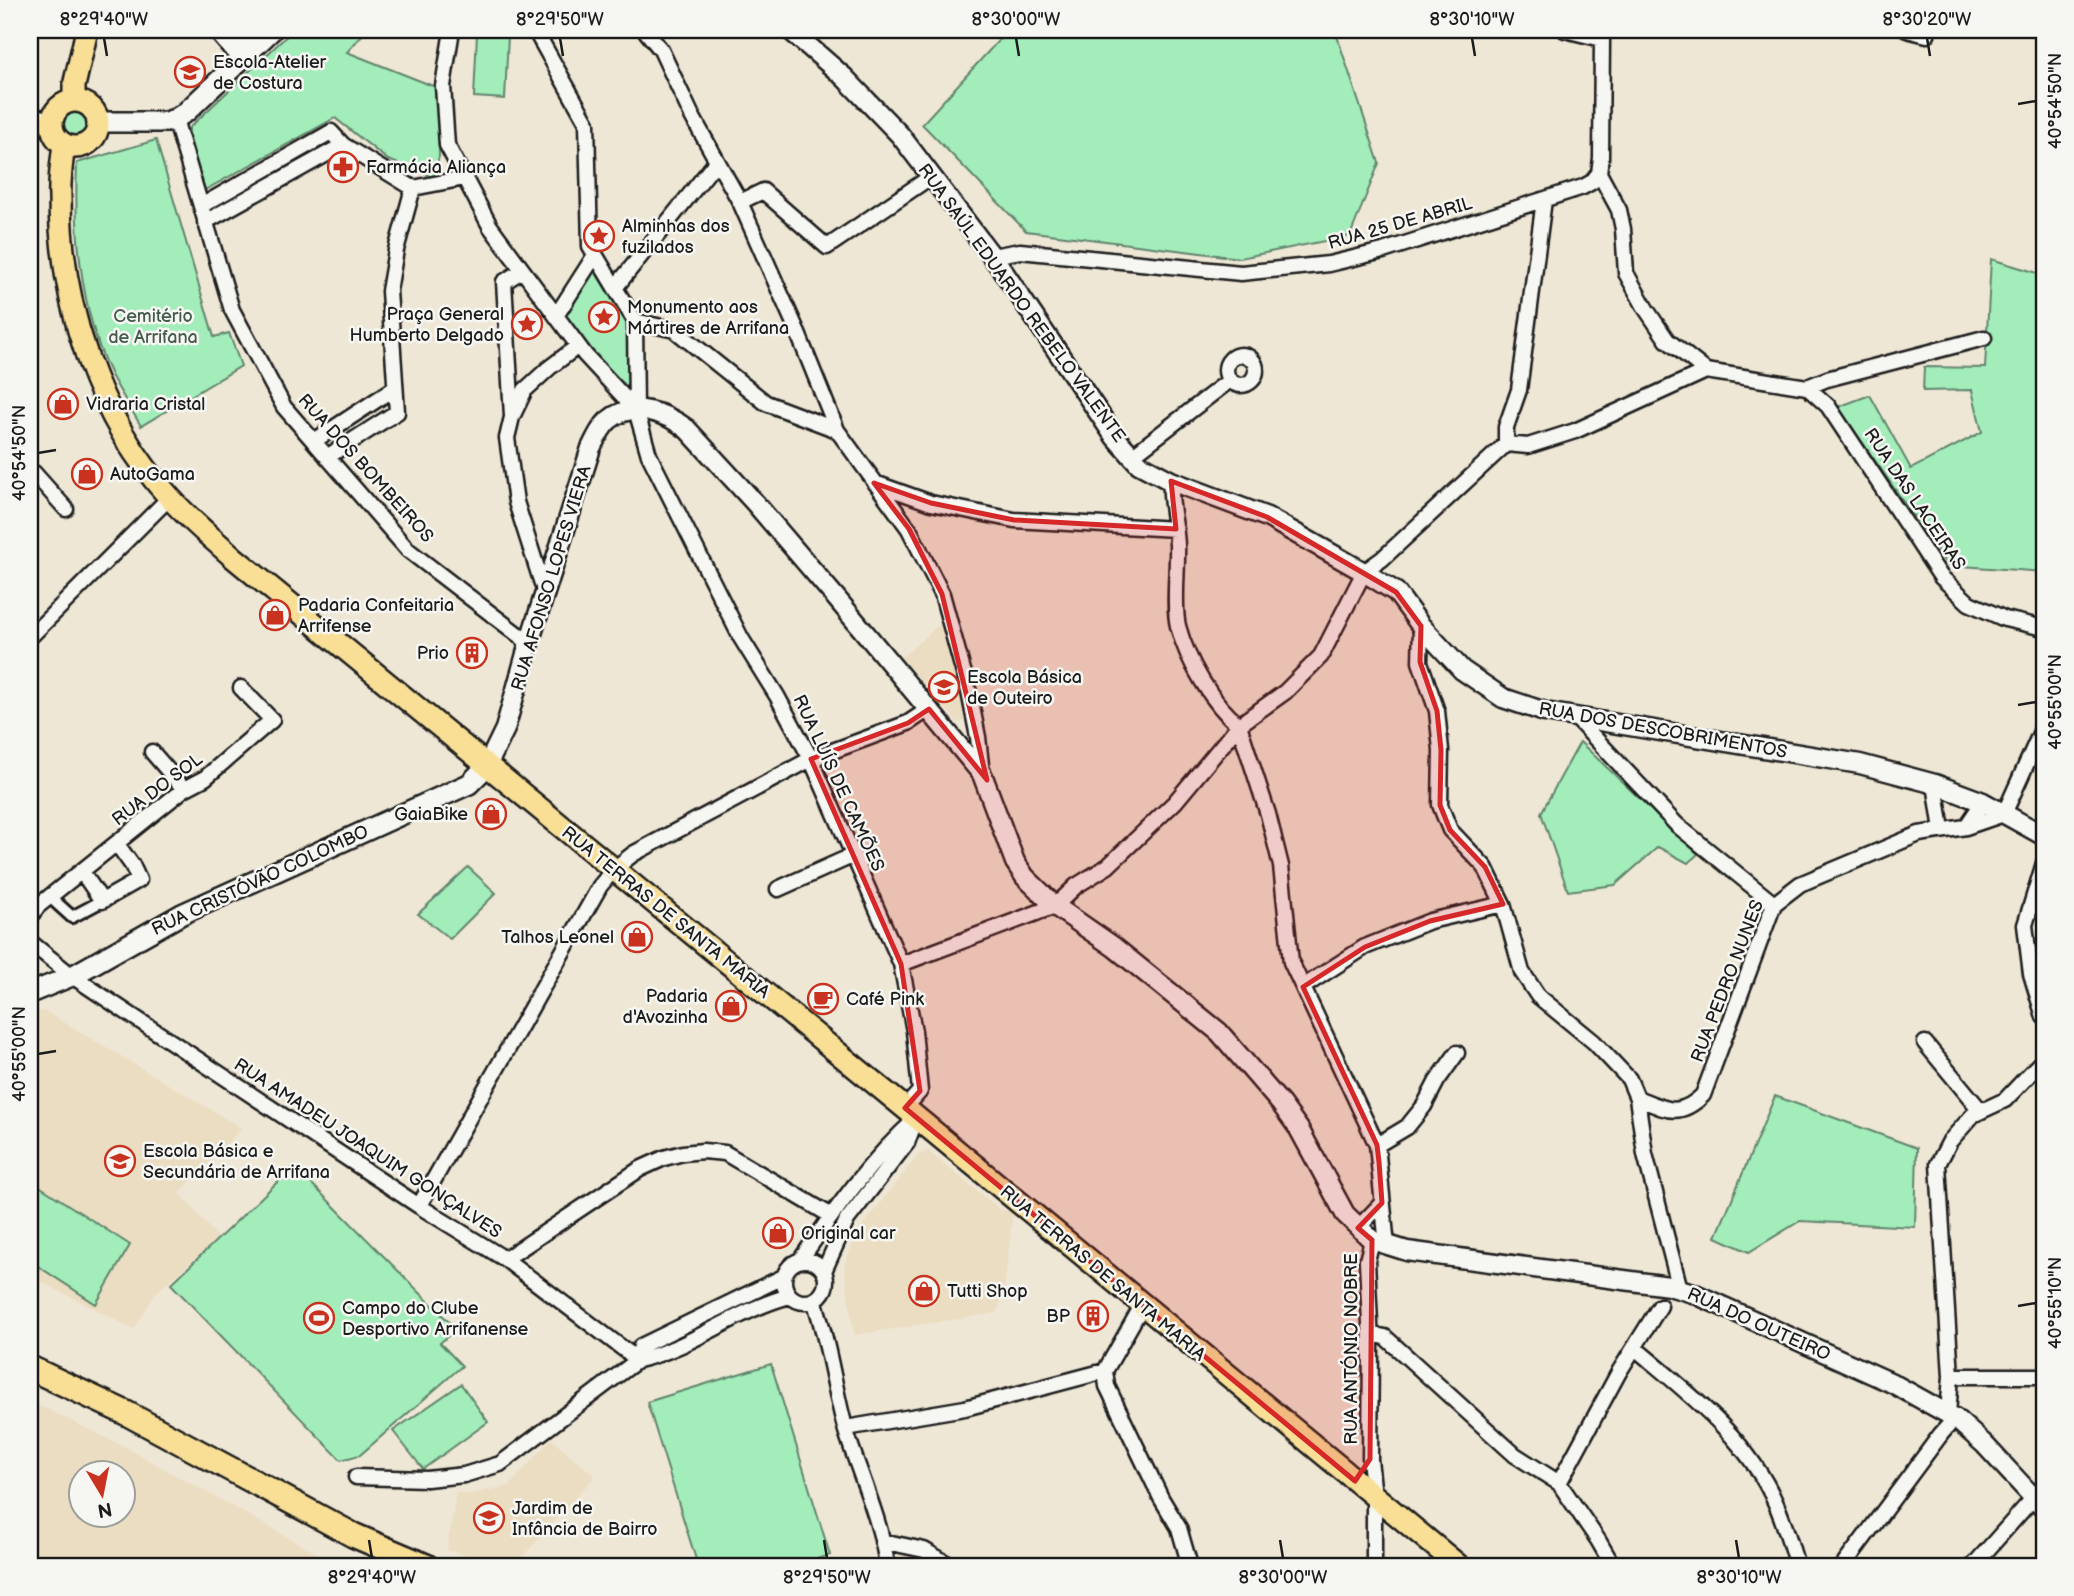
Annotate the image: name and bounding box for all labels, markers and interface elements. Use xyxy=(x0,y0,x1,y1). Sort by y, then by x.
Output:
text: 8°29'40"W xyxy=(60,9,149,30)
text: 8°29'50"W xyxy=(516,9,605,30)
text: 8°30'00"W xyxy=(972,9,1061,30)
text: 8°30'10"W xyxy=(1429,9,1515,30)
text: 8°30'20"W xyxy=(1883,9,1972,30)
place label: Escola-Atelier de Costura xyxy=(213,52,327,94)
text: 40°54'50"N xyxy=(2045,53,2066,149)
school or university icon: Escola-Atelier de Costura xyxy=(173,55,207,89)
pharmacy icon: Farmácia Aliança xyxy=(326,150,360,184)
place label: Farmácia Aliança xyxy=(366,157,506,178)
street label: RUA SAÚL EDUARDO REBELO VALENTE xyxy=(913,159,1131,447)
street label: RUA 25 DE ABRIL xyxy=(1326,193,1475,254)
place label: Alminhas dos fuzilados xyxy=(622,216,730,258)
place icon: Alminhas dos fuzilados xyxy=(582,219,616,253)
place label: Monumento aos Mártires de Arrifana xyxy=(627,297,789,339)
place icon: Monumento aos Mártires de Arrifana xyxy=(587,300,621,334)
place label: Praça General Humberto Delgado xyxy=(350,304,504,346)
park label: Cemitério de Arrifana xyxy=(108,306,198,348)
place icon: Praça General Humberto Delgado xyxy=(510,307,544,341)
shop icon: Vidraria Cristal xyxy=(46,387,80,421)
street label: RUA DOS BOMBEIROS xyxy=(293,390,438,547)
place label: Vidraria Cristal xyxy=(86,394,205,415)
text: 40°54'50"N xyxy=(9,405,30,501)
street label: RUA DAS LACEIRAS xyxy=(1859,424,1970,574)
shop icon: AutoGama xyxy=(70,457,104,491)
street label: RUA AFONSO LOPES VIERA xyxy=(507,463,596,693)
place label: AutoGama xyxy=(110,464,195,485)
place label: Padaria Confeitaria Arrifense xyxy=(298,595,454,637)
shop icon: Padaria Confeitaria Arrifense xyxy=(258,598,292,632)
building icon: Prio xyxy=(455,636,489,670)
place label: Prio xyxy=(417,643,449,664)
text: 40°55'00"N xyxy=(2045,654,2066,750)
place label: Escola Básica de Outeiro xyxy=(967,667,1082,709)
school or university icon: Escola Básica de Outeiro xyxy=(927,670,961,704)
street label: RUA LUÍS DE CAMÕES xyxy=(788,691,891,875)
street label: RUA DOS DESCOBRIMENTOS xyxy=(1537,698,1789,763)
street label: RUA DO SOL xyxy=(108,748,207,830)
shop icon: GaiaBike xyxy=(474,797,508,831)
place label: GaiaBike xyxy=(394,804,468,825)
street label: RUA CRISTÓVÃO COLOMBO xyxy=(148,819,372,940)
street label: RUA TERRAS DE SANTA MARIA xyxy=(557,822,774,1003)
street label: RUA PEDRO NUNES xyxy=(1687,897,1768,1065)
shop icon: Talhos Leonel xyxy=(620,920,654,954)
place label: Talhos Leonel xyxy=(501,927,614,948)
cafe icon: Café Pink xyxy=(806,982,840,1016)
place label: Padaria d'Avozinha xyxy=(623,986,708,1028)
shop icon: Padaria d'Avozinha xyxy=(714,989,748,1023)
place label: Café Pink xyxy=(846,989,924,1010)
text: 40°55'00"N xyxy=(9,1006,30,1102)
street label: RUA AMADEU JOAQUIM GONÇALVES xyxy=(230,1054,505,1243)
place label: Escola Básica e Secundária de Arrifana xyxy=(143,1141,330,1183)
school or university icon: Escola Básica e Secundária de Arrifana xyxy=(103,1144,137,1178)
street label: RUA TERRAS DE SANTA MARIA xyxy=(996,1181,1210,1365)
shop icon: Original car xyxy=(761,1216,795,1250)
place label: Original car xyxy=(801,1223,896,1244)
street label: RUA ANTÓNIO NOBRE xyxy=(1339,1253,1362,1445)
text: 40°55'10"N xyxy=(2045,1257,2066,1349)
shop icon: Tutti Shop xyxy=(907,1274,941,1308)
place label: Tutti Shop xyxy=(947,1281,1028,1302)
street label: RUA DO OUTEIRO xyxy=(1684,1283,1834,1365)
place label: Campo do Clube Desportivo Arrifanense xyxy=(342,1298,529,1340)
building icon: BP xyxy=(1076,1299,1110,1333)
sports icon: Campo do Clube Desportivo Arrifanense xyxy=(302,1301,336,1335)
place label: BP xyxy=(1046,1306,1071,1327)
north arrow xyxy=(66,1460,136,1530)
text: N xyxy=(96,1497,114,1522)
place label: Jardim de Infância de Bairro xyxy=(512,1498,657,1540)
school or university icon: Jardim de Infância de Bairro xyxy=(472,1501,506,1535)
text: 8°29'40"W xyxy=(328,1567,417,1588)
text: 8°29'50"W xyxy=(783,1567,872,1588)
text: 8°30'00"W xyxy=(1239,1567,1328,1588)
text: 8°30'10"W xyxy=(1696,1567,1782,1588)

